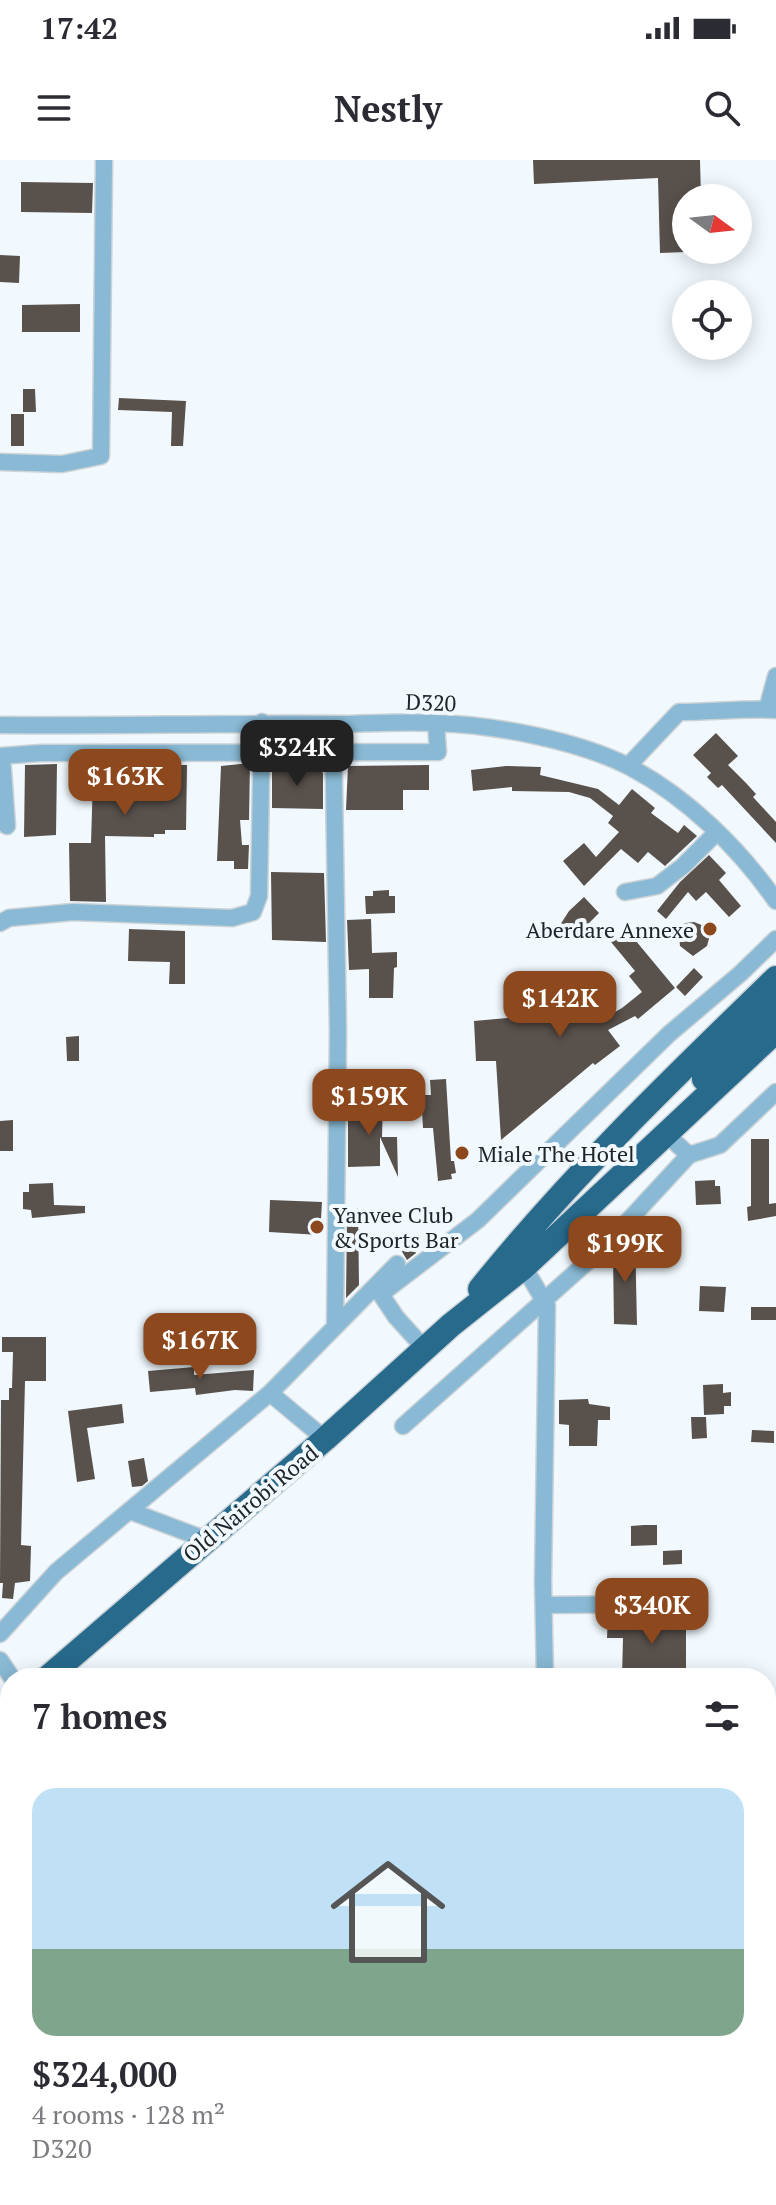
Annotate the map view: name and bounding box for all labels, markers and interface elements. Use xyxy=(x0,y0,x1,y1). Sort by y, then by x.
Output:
text: 17:42 xyxy=(40,8,118,48)
text: Nestly xyxy=(334,85,442,132)
icon: menu xyxy=(32,86,76,130)
icon: search xyxy=(700,86,744,130)
north arrow xyxy=(672,184,752,264)
map controls xyxy=(672,184,752,360)
button: locate xyxy=(672,280,752,360)
street label: D320 xyxy=(405,687,457,717)
pin: $324K xyxy=(241,720,353,788)
text: $324K xyxy=(258,729,336,763)
pin: $163K xyxy=(69,749,181,817)
text: $163K xyxy=(86,758,164,792)
place label: Aberdare Annexe xyxy=(526,915,694,944)
marker: Aberdare Annexe xyxy=(701,920,719,938)
pin: $142K xyxy=(504,971,616,1039)
text: $142K xyxy=(521,980,599,1014)
pin: $159K xyxy=(313,1069,425,1137)
text: $159K xyxy=(330,1078,408,1112)
place label: Miale The Hotel xyxy=(478,1139,635,1168)
marker: Miale The Hotel xyxy=(453,1144,471,1162)
place label: Yanvee Club & Sports Bar xyxy=(333,1200,459,1254)
pin: $199K xyxy=(569,1216,681,1284)
marker: Yanvee Club & Sports Bar xyxy=(308,1218,326,1236)
text: $199K xyxy=(586,1225,664,1259)
pin: $167K xyxy=(144,1313,256,1381)
text: $167K xyxy=(161,1322,239,1356)
street label: Old Nairobi Road xyxy=(176,1438,324,1568)
pin: $340K xyxy=(596,1578,708,1646)
text: $340K xyxy=(613,1587,691,1621)
text: 7 homes xyxy=(32,1694,167,1739)
icon: filters xyxy=(700,1694,744,1738)
icon: home xyxy=(316,1840,460,1984)
text: $324,000 xyxy=(32,2052,177,2097)
text: 4 rooms · 128 m² xyxy=(32,2097,225,2131)
text: D320 xyxy=(32,2131,92,2165)

